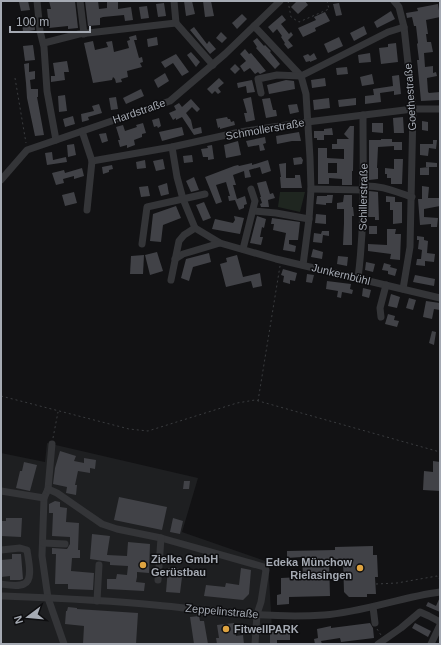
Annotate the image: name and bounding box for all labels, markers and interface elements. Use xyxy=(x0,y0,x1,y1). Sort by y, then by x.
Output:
scale bar xyxy=(10,8,90,34)
text: 100 m xyxy=(16,15,49,29)
street label: Goethestraße xyxy=(402,63,418,131)
street label: Hardstraße xyxy=(111,96,167,126)
street label: Schmollerstraße xyxy=(225,116,305,142)
street label: Schillerstraße xyxy=(356,163,370,231)
street label: Junkernbühl xyxy=(310,261,372,287)
place label: Zielke GmbH Gerüstbau xyxy=(151,553,218,578)
place label: Edeka Münchow Rielasingen xyxy=(266,556,352,581)
marker: Zielke GmbH Gerüstbau xyxy=(138,560,148,570)
marker: Edeka Münchow Rielasingen xyxy=(355,563,365,573)
north arrow xyxy=(8,597,48,637)
street label: Zeppelinstraße xyxy=(185,602,259,620)
text: N xyxy=(12,614,25,625)
place label: FitwellPARK xyxy=(234,623,299,635)
marker: FitwellPARK xyxy=(221,624,231,634)

